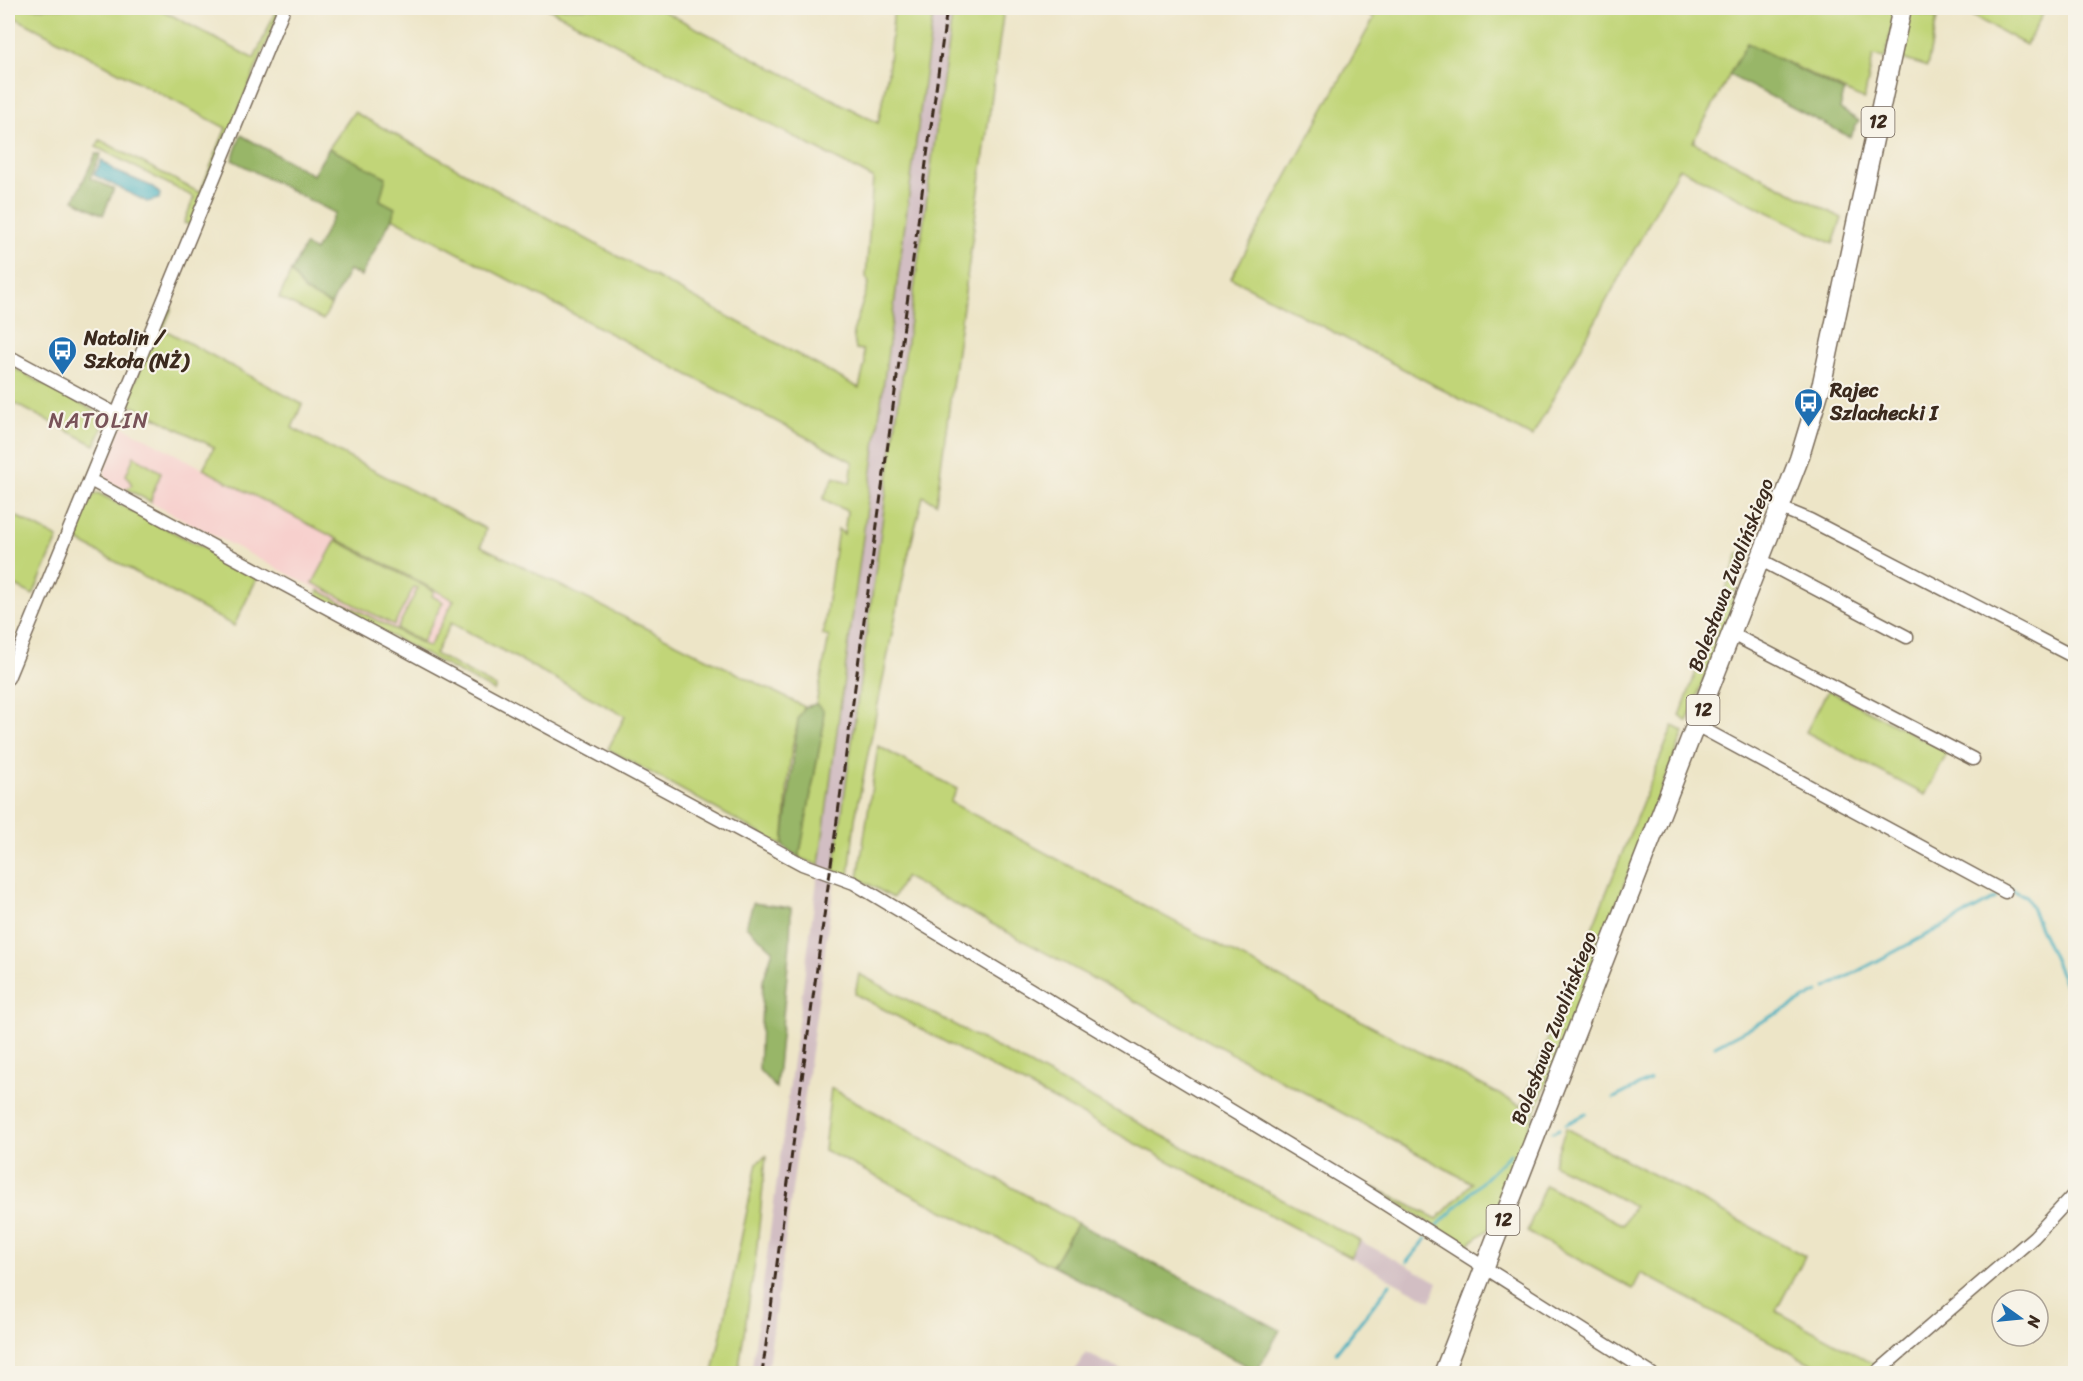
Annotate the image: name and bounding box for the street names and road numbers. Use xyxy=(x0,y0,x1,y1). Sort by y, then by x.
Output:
road number: 12 xyxy=(1862,107,1894,137)
street label: Bolesława Zwolińskiego xyxy=(1678,473,1784,677)
road number: 12 xyxy=(1686,695,1720,725)
street label: Bolesława Zwolińskiego xyxy=(1501,926,1607,1130)
road number: 12 xyxy=(1486,1205,1520,1235)

